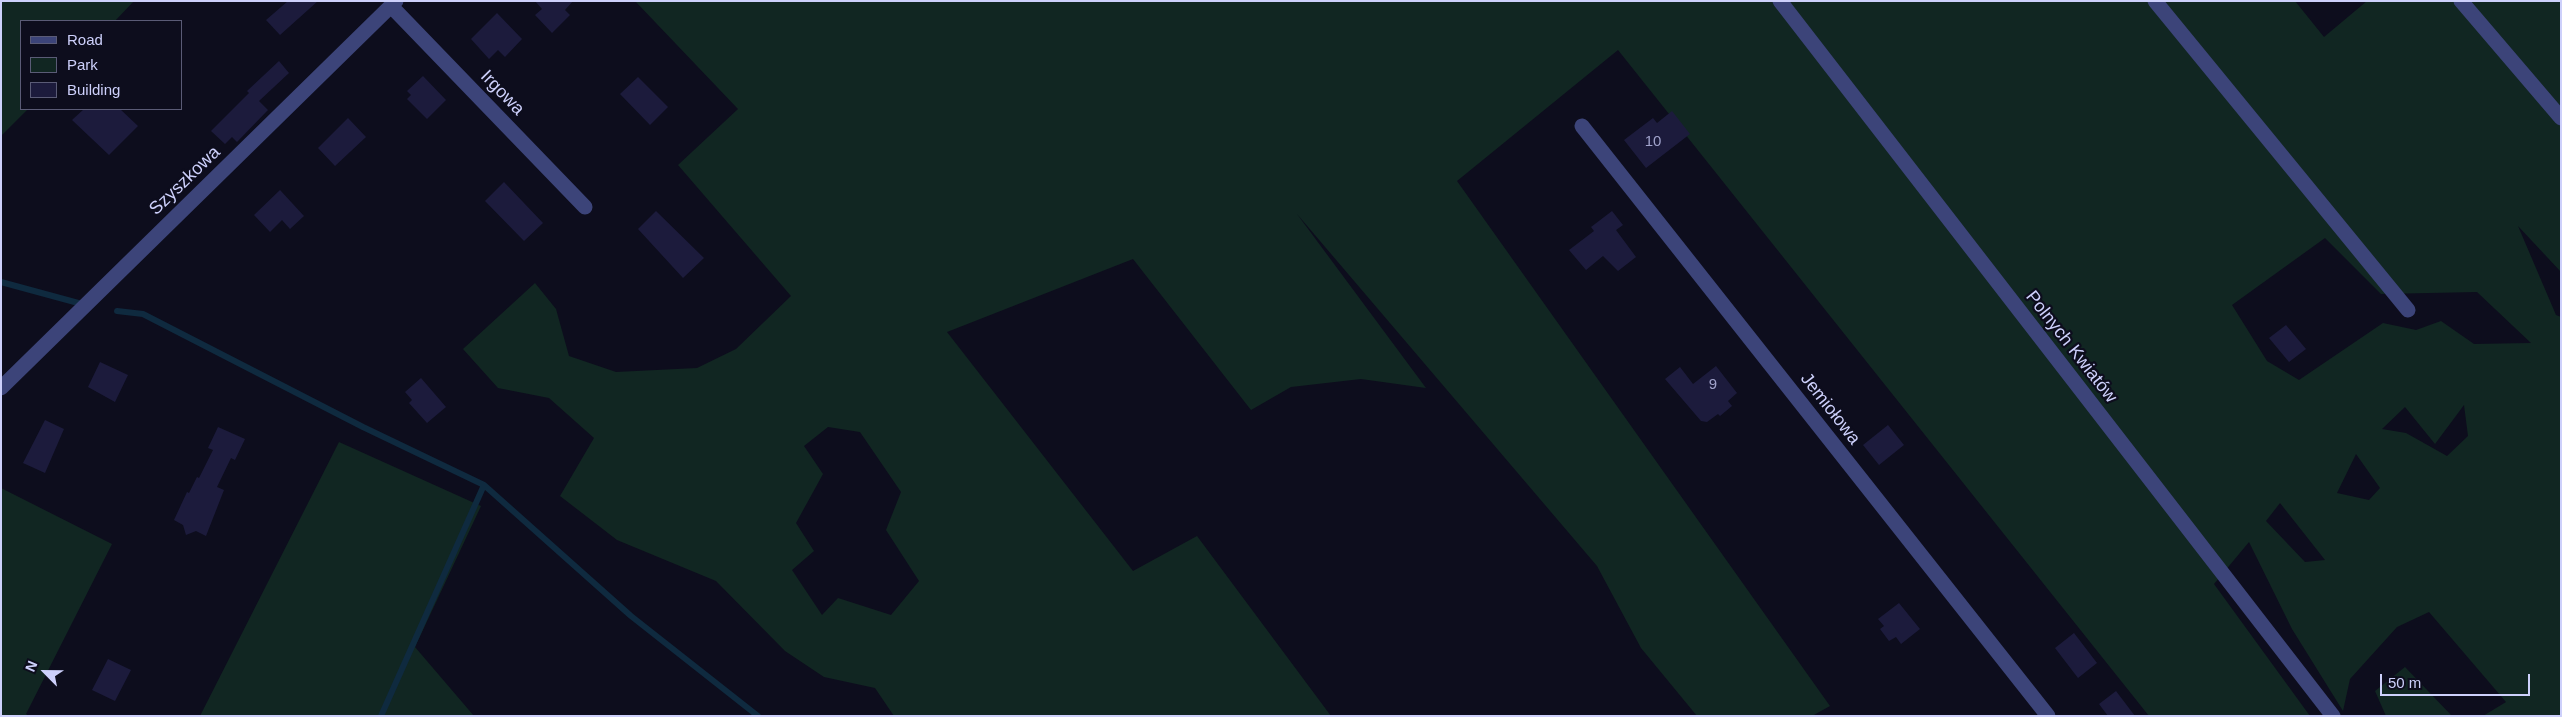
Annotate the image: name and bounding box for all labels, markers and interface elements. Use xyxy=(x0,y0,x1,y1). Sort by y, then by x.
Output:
legend xyxy=(20,20,182,110)
text: Road xyxy=(67,31,103,48)
text: Park xyxy=(67,56,98,73)
street label: Irgowa xyxy=(475,66,529,120)
text: Building xyxy=(67,81,120,98)
house number: 10 xyxy=(1645,133,1661,151)
street label: Szyszkowa xyxy=(145,142,225,220)
street label: Polnych Kwiatów xyxy=(2021,287,2121,407)
street label: Jemiołowa xyxy=(1795,369,1865,449)
house number: 9 xyxy=(1709,376,1717,394)
north arrow xyxy=(20,647,70,697)
text: N xyxy=(22,658,41,674)
scale bar xyxy=(2382,664,2532,696)
text: 50 m xyxy=(2388,674,2421,691)

